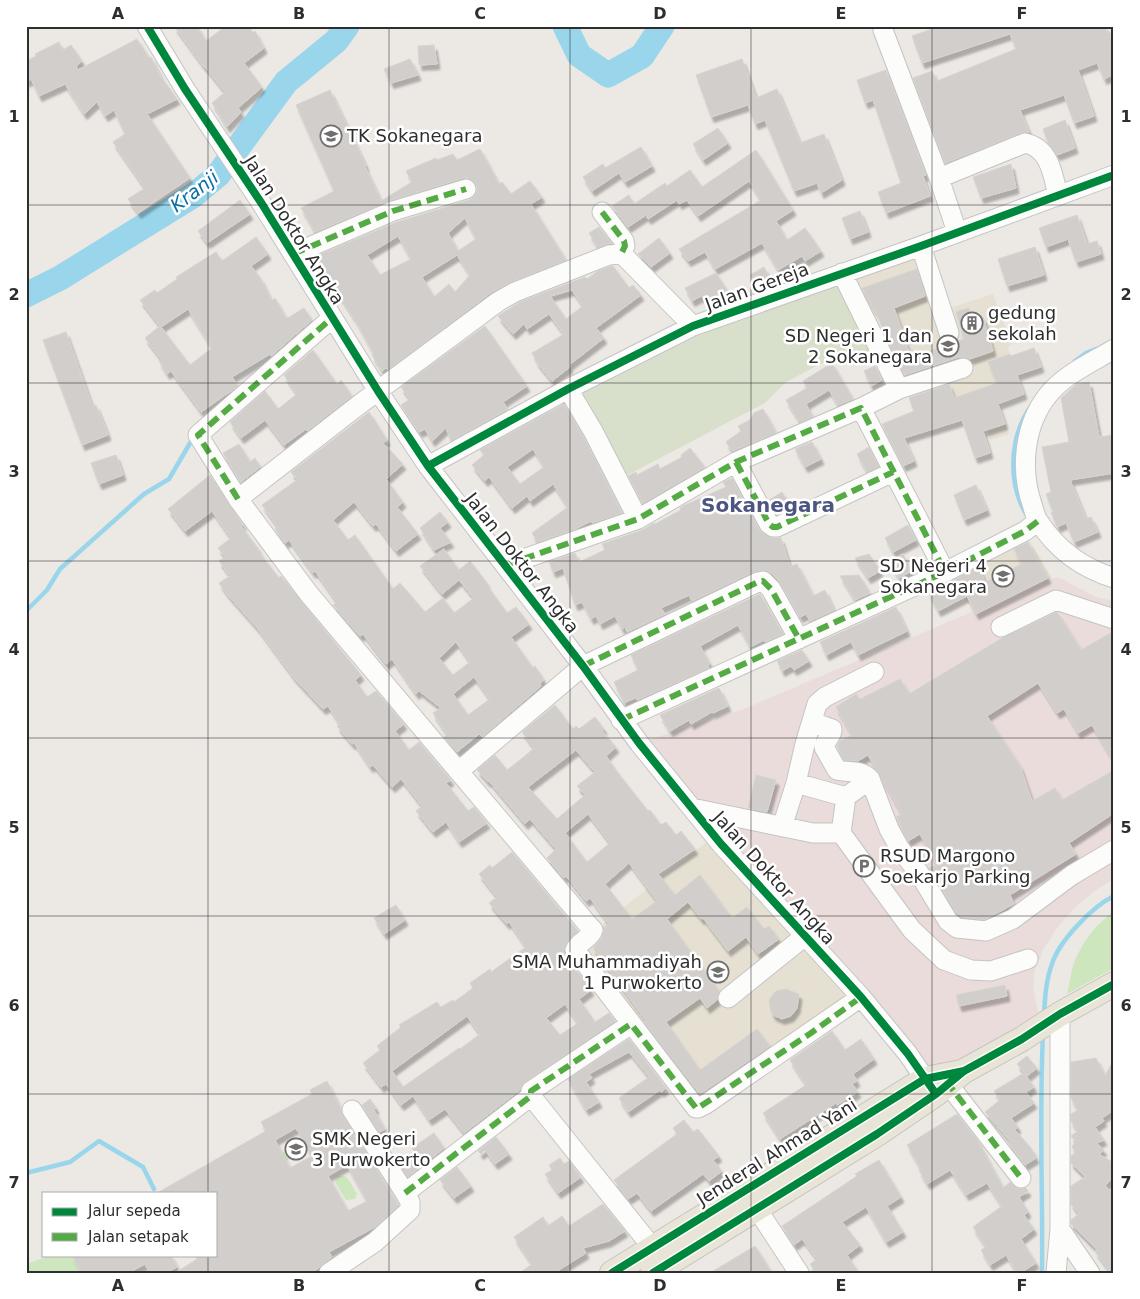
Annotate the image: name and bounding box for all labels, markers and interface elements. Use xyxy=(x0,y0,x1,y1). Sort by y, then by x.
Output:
text: A xyxy=(112,4,125,23)
text: B xyxy=(293,4,305,23)
text: C xyxy=(474,4,486,23)
text: D xyxy=(653,4,667,23)
text: E xyxy=(836,4,846,23)
text: F xyxy=(1017,4,1027,23)
text: 1 xyxy=(8,107,20,126)
text: 1 xyxy=(1120,107,1132,126)
school or university icon: TK Sokanegara xyxy=(319,124,343,148)
place label: TK Sokanegara xyxy=(346,125,482,146)
street label: Jalan Doktor Angka xyxy=(239,150,349,308)
water label: Kranji xyxy=(166,165,223,216)
street label: Jalan Gereja xyxy=(701,258,811,315)
text: 2 xyxy=(8,285,20,304)
text: 2 xyxy=(1120,285,1132,304)
place label: gedung sekolah xyxy=(988,302,1057,344)
building icon: gedung sekolah xyxy=(960,311,984,335)
place label: SD Negeri 1 dan 2 Sokanegara xyxy=(785,325,932,367)
school or university icon: SD Negeri 1 dan 2 Sokanegara xyxy=(936,334,960,358)
text: 3 xyxy=(8,462,20,481)
text: 3 xyxy=(1120,462,1132,481)
street label: Jalan Doktor Angka xyxy=(460,488,584,637)
district label: Sokanegara xyxy=(701,493,835,517)
place label: SD Negeri 4 Sokanegara xyxy=(879,555,987,597)
school or university icon: SD Negeri 4 Sokanegara xyxy=(991,564,1015,588)
text: 4 xyxy=(8,640,20,659)
text: 4 xyxy=(1120,640,1132,659)
street label: Jalan Doktor Angka xyxy=(708,806,840,949)
text: 5 xyxy=(8,818,20,837)
text: 5 xyxy=(1120,818,1132,837)
place label: RSUD Margono Soekarjo Parking xyxy=(880,845,1031,887)
parking icon: RSUD Margono Soekarjo Parking xyxy=(852,854,876,878)
place label: SMA Muhammadiyah 1 Purwokerto xyxy=(512,951,702,993)
school or university icon: SMA Muhammadiyah 1 Purwokerto xyxy=(706,960,730,984)
text: 6 xyxy=(8,996,20,1015)
text: 6 xyxy=(1120,996,1132,1015)
street label: Jenderal Ahmad Yani xyxy=(692,1094,861,1210)
place label: SMK Negeri 3 Purwokerto xyxy=(312,1128,431,1170)
school or university icon: SMK Negeri 3 Purwokerto xyxy=(284,1137,308,1161)
text: 7 xyxy=(8,1173,20,1192)
text: 7 xyxy=(1120,1173,1132,1192)
legend xyxy=(42,1192,218,1256)
text: Jalur sepeda xyxy=(87,1202,181,1220)
text: Jalan setapak xyxy=(87,1228,189,1246)
text: A xyxy=(112,1276,125,1295)
text: B xyxy=(293,1276,305,1295)
text: C xyxy=(474,1276,486,1295)
text: D xyxy=(653,1276,667,1295)
text: E xyxy=(836,1276,846,1295)
text: F xyxy=(1017,1276,1027,1295)

